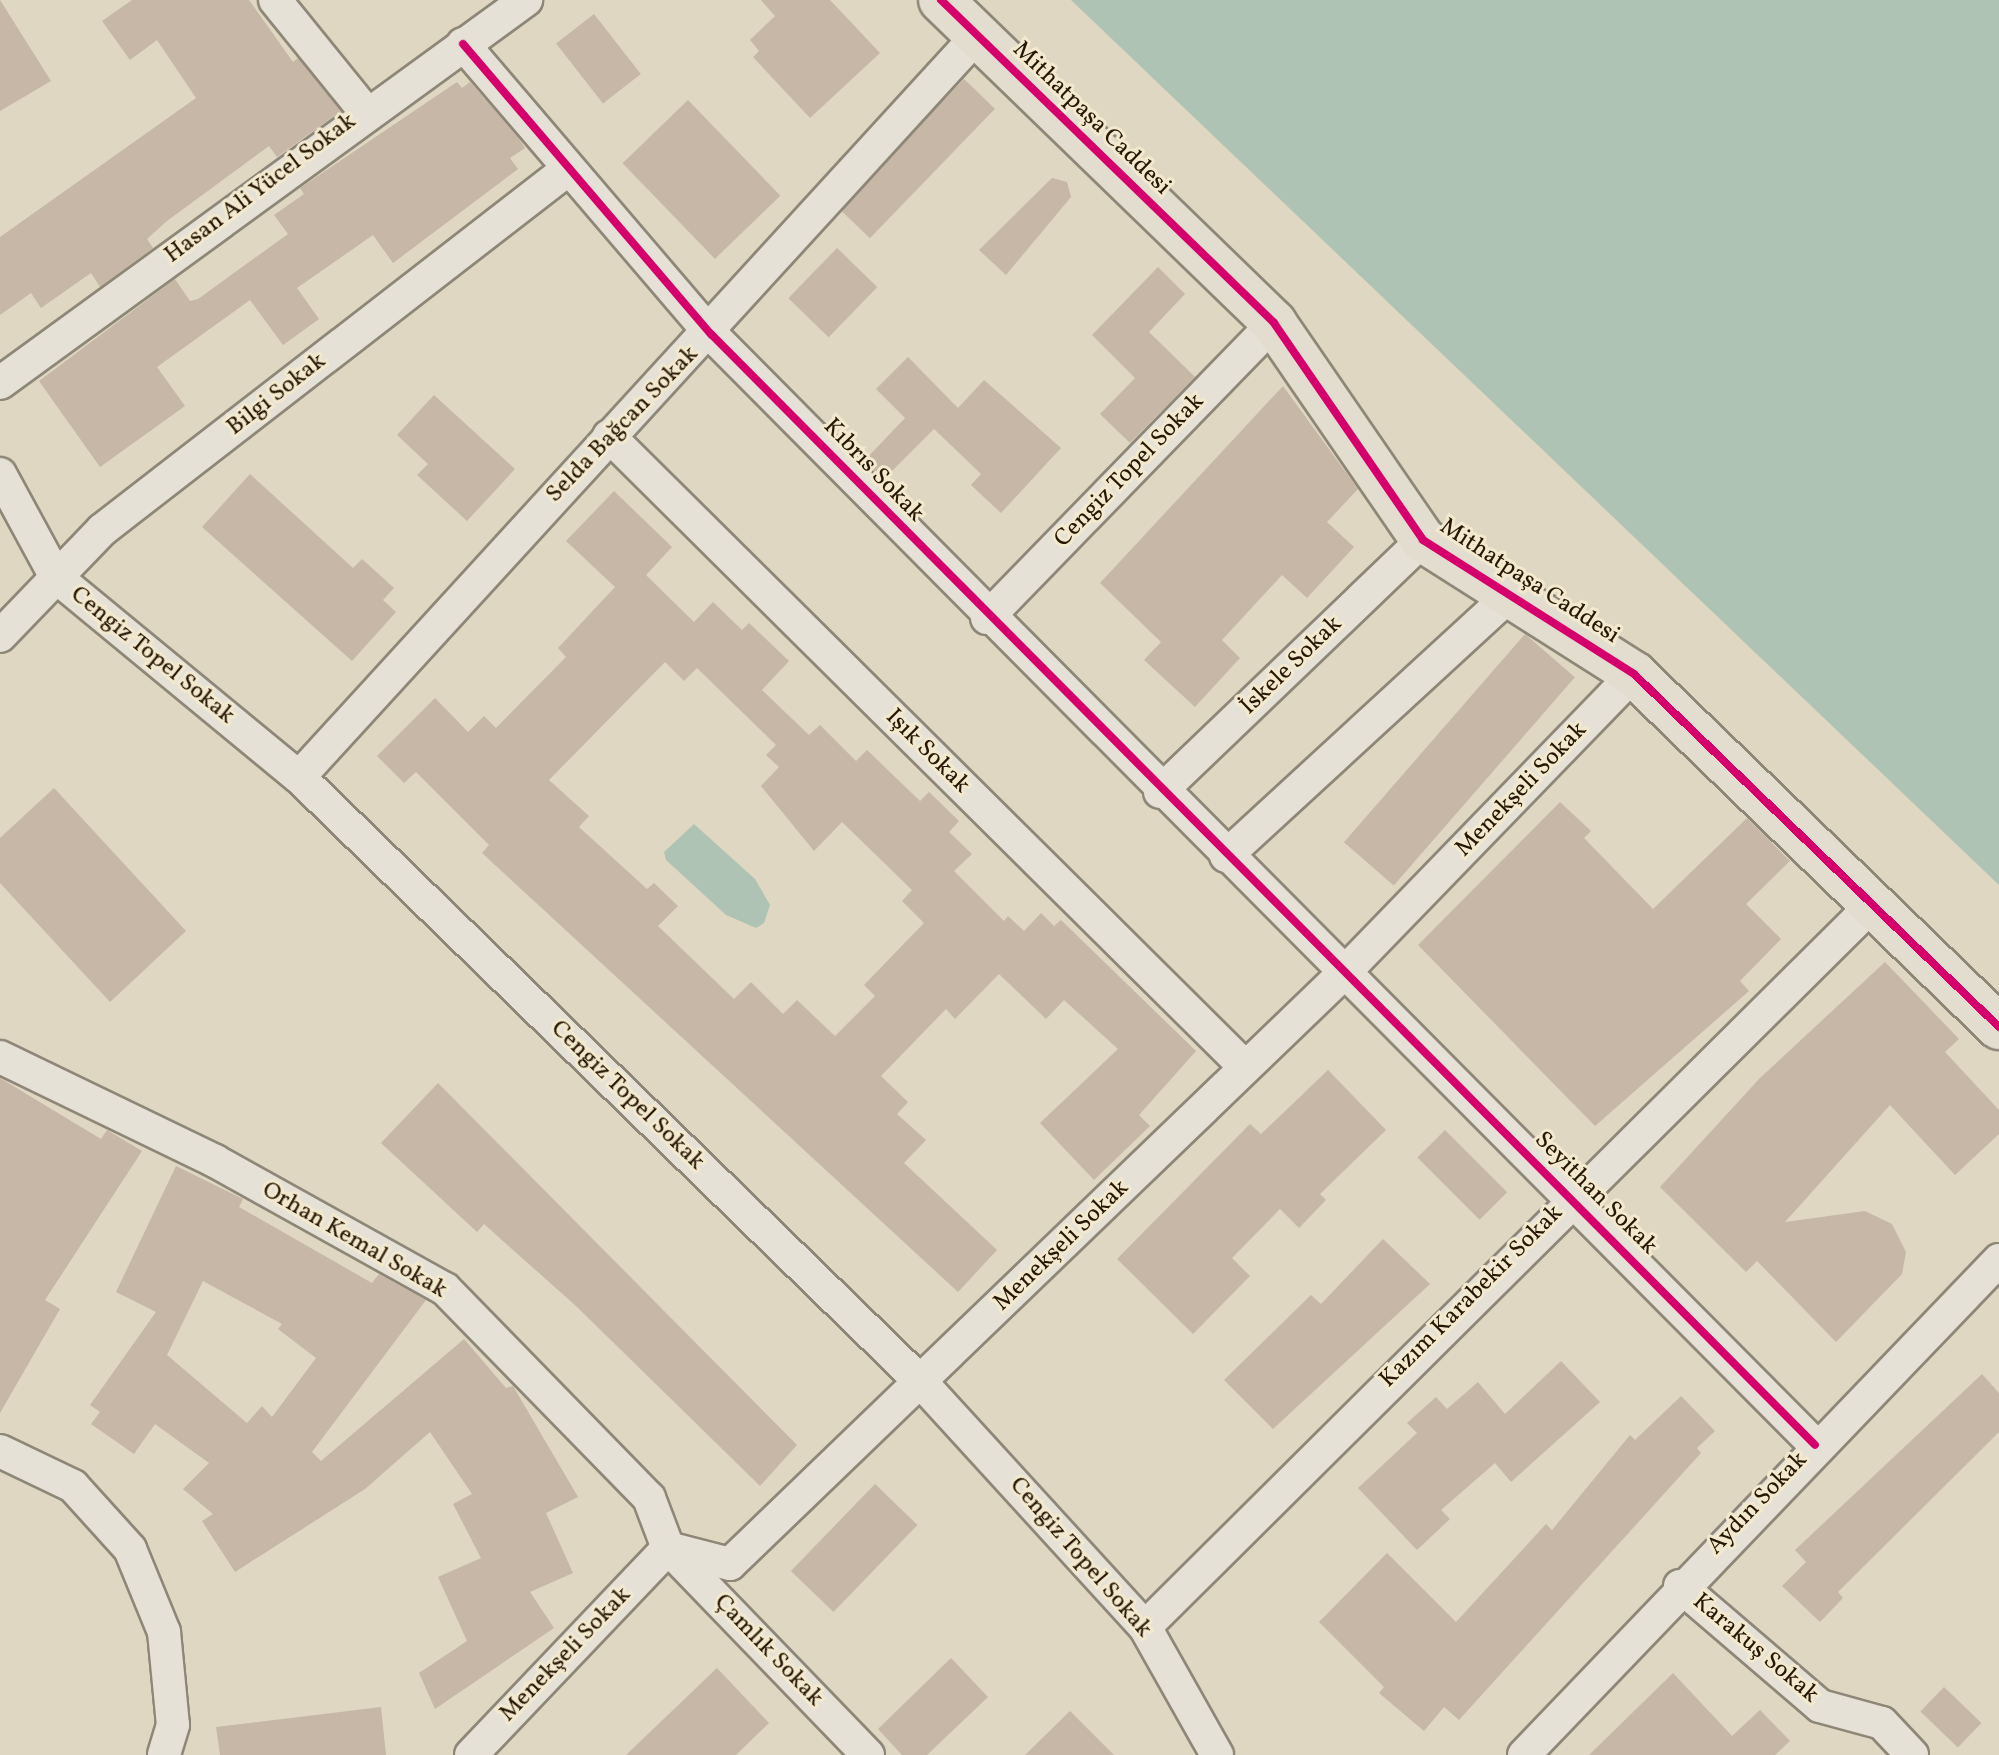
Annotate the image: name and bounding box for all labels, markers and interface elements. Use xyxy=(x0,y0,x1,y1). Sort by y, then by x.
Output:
street label: Mithatpaşa Caddesi xyxy=(1006,36,1176,202)
street label: Hasan Ali Yücel Sokak xyxy=(159,107,363,271)
street label: Selda Bağcan Sokak xyxy=(541,341,705,509)
street label: Bilgi Sokak xyxy=(222,347,332,443)
street label: Cengiz Topel Sokak xyxy=(1049,388,1211,554)
street label: Kıbrıs Sokak xyxy=(816,413,930,529)
street label: Mithatpaşa Caddesi xyxy=(1434,513,1624,651)
street label: Cengiz Topel Sokak xyxy=(64,581,240,731)
street label: İskele Sokak xyxy=(1235,610,1349,722)
street label: Işık Sokak xyxy=(879,704,975,800)
street label: Menekşeli Sokak xyxy=(1450,716,1594,864)
street label: Cengiz Topel Sokak xyxy=(544,1015,710,1177)
street label: Seyithan Sokak xyxy=(1527,1126,1663,1262)
street label: Menekşeli Sokak xyxy=(988,1174,1136,1318)
street label: Orhan Kemal Sokak xyxy=(256,1176,452,1306)
street label: Kazım Karabekir Sokak xyxy=(1374,1199,1570,1395)
street label: Aydın Sokak xyxy=(1702,1447,1814,1561)
street label: Cengiz Topel Sokak xyxy=(1002,1472,1158,1644)
street label: Menekşeli Sokak xyxy=(494,1581,638,1729)
street label: Karakuş Sokak xyxy=(1686,1588,1824,1710)
street label: Çamlık Sokak xyxy=(707,1589,829,1713)

